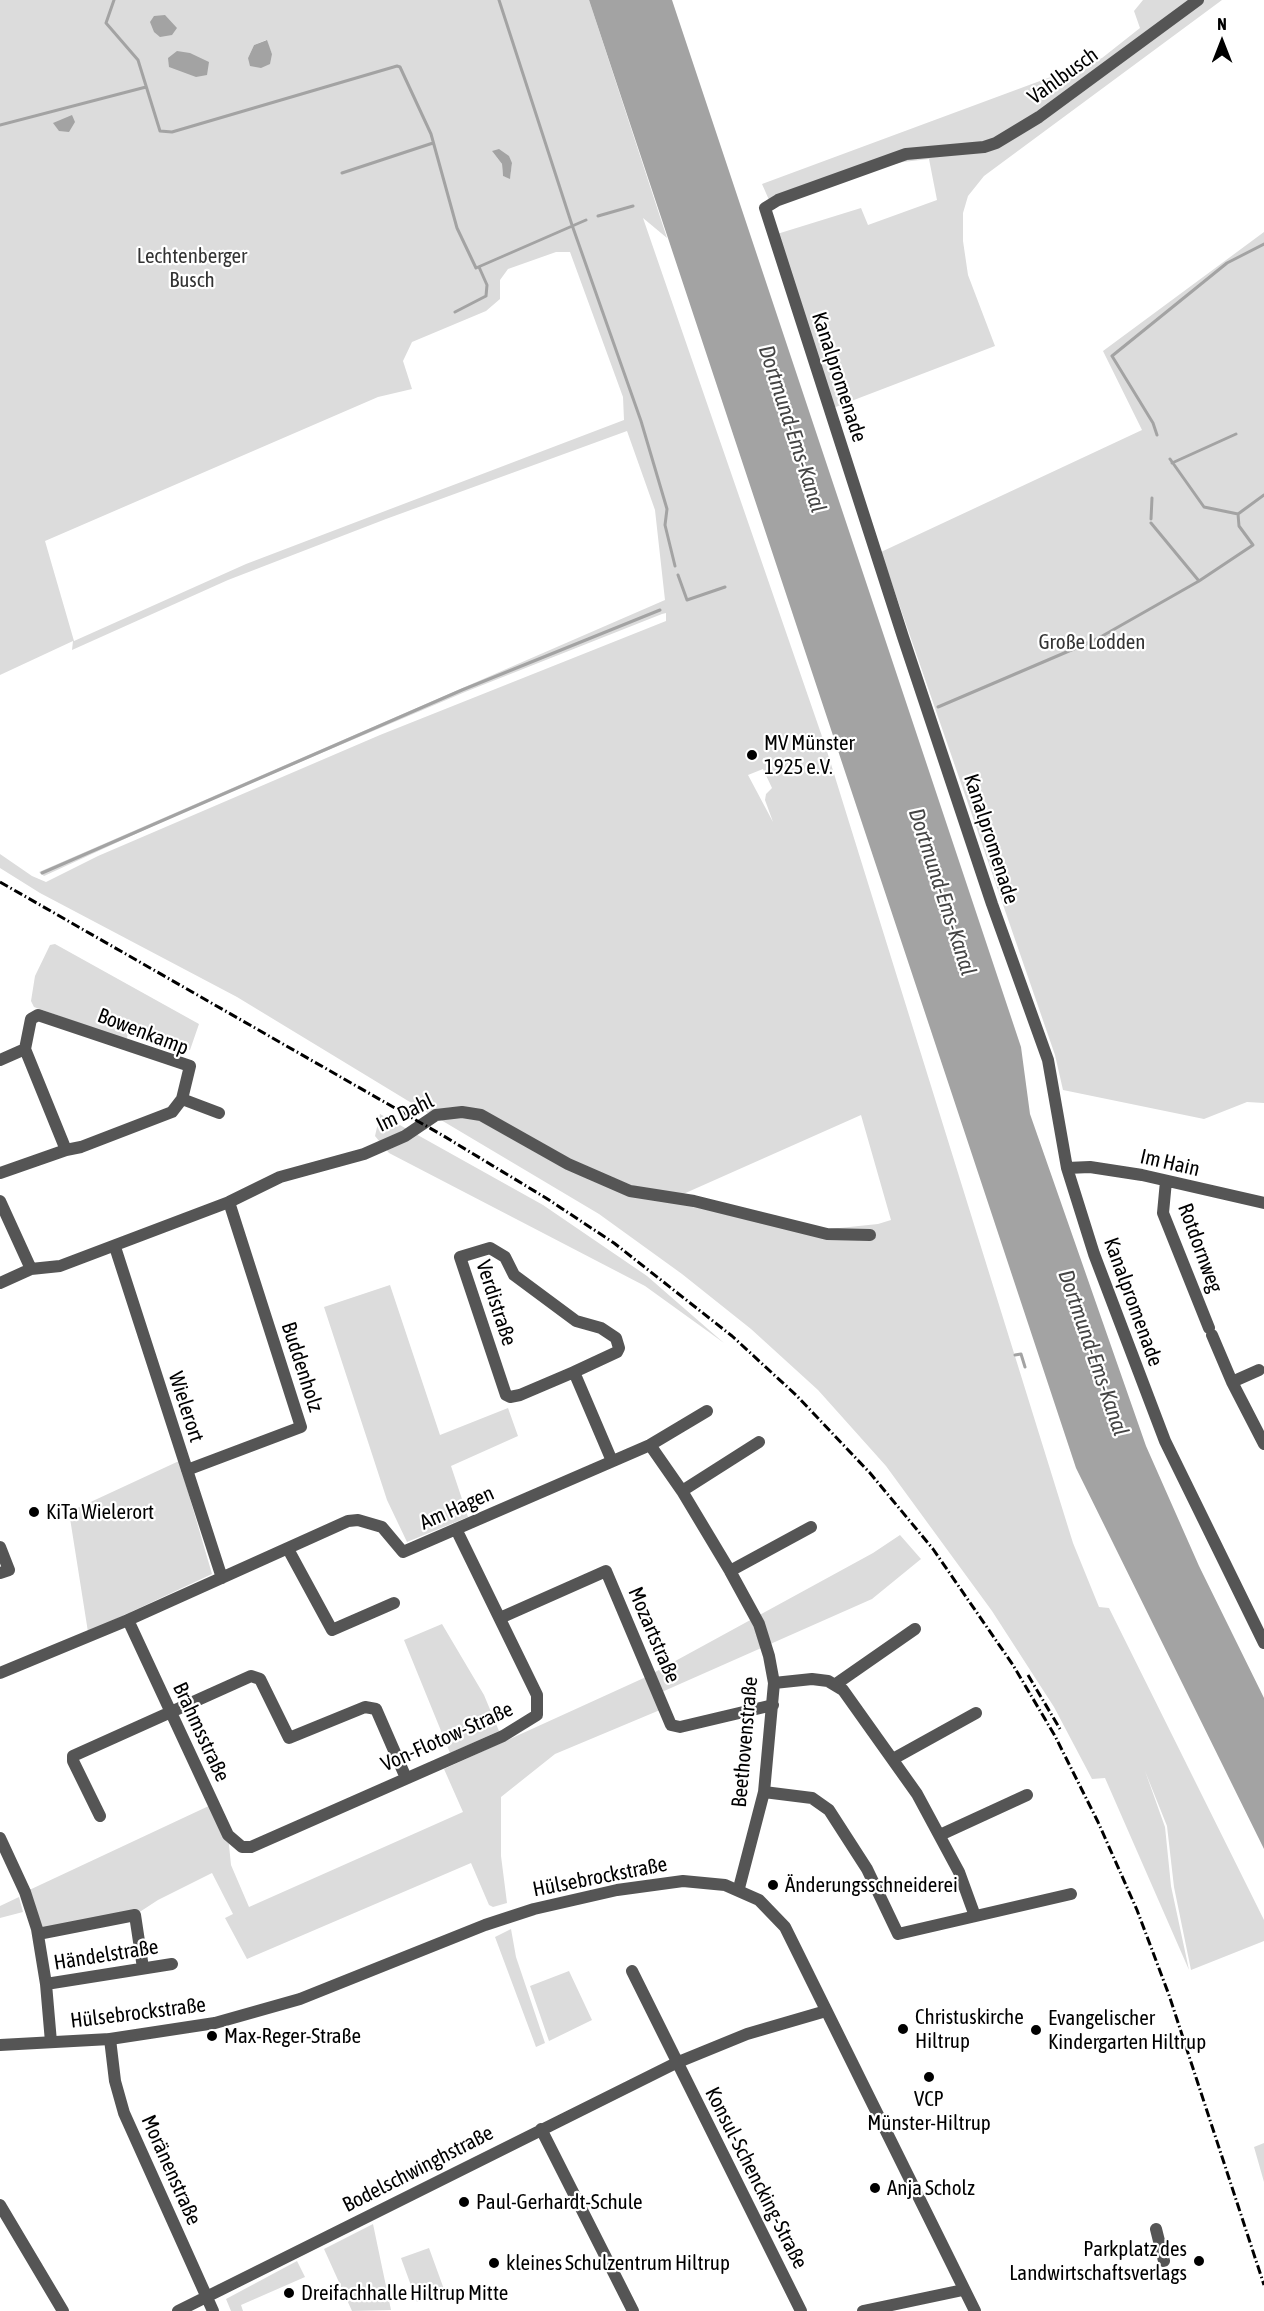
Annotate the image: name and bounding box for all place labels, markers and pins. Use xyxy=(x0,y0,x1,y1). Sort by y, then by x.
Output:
place label: MV Münster 1925 e.V. xyxy=(764,730,855,780)
marker: MV Münster 1925 e.V. xyxy=(745,748,759,762)
place label: KiTa Wielerort xyxy=(46,1499,154,1525)
marker: KiTa Wielerort xyxy=(27,1505,41,1519)
place label: Änderungsschneiderei xyxy=(785,1872,958,1898)
marker: Änderungsschneiderei xyxy=(766,1878,780,1892)
place label: Christuskirche Hiltrup xyxy=(915,2004,1024,2054)
place label: Evangelischer Kindergarten Hiltrup xyxy=(1048,2005,1206,2055)
marker: Christuskirche Hiltrup xyxy=(896,2022,910,2036)
place label: Max-Reger-Straße xyxy=(224,2023,361,2049)
marker: Evangelischer Kindergarten Hiltrup xyxy=(1029,2023,1043,2037)
marker: Max-Reger-Straße xyxy=(205,2029,219,2043)
marker: VCP Münster-Hiltrup xyxy=(922,2070,936,2084)
place label: VCP Münster-Hiltrup xyxy=(867,2086,991,2136)
place label: Anja Scholz xyxy=(887,2175,975,2201)
marker: Anja Scholz xyxy=(868,2181,882,2195)
place label: Paul-Gerhardt-Schule xyxy=(476,2189,643,2215)
marker: Paul-Gerhardt-Schule xyxy=(457,2195,471,2209)
place label: Parkplatz des Landwirtschaftsverlags xyxy=(1009,2236,1187,2286)
place label: kleines Schulzentrum Hiltrup xyxy=(506,2250,730,2276)
marker: Parkplatz des Landwirtschaftsverlags xyxy=(1192,2254,1206,2268)
marker: kleines Schulzentrum Hiltrup xyxy=(487,2256,501,2270)
place label: Dreifachhalle Hiltrup Mitte xyxy=(301,2280,508,2306)
marker: Dreifachhalle Hiltrup Mitte xyxy=(282,2286,296,2300)

